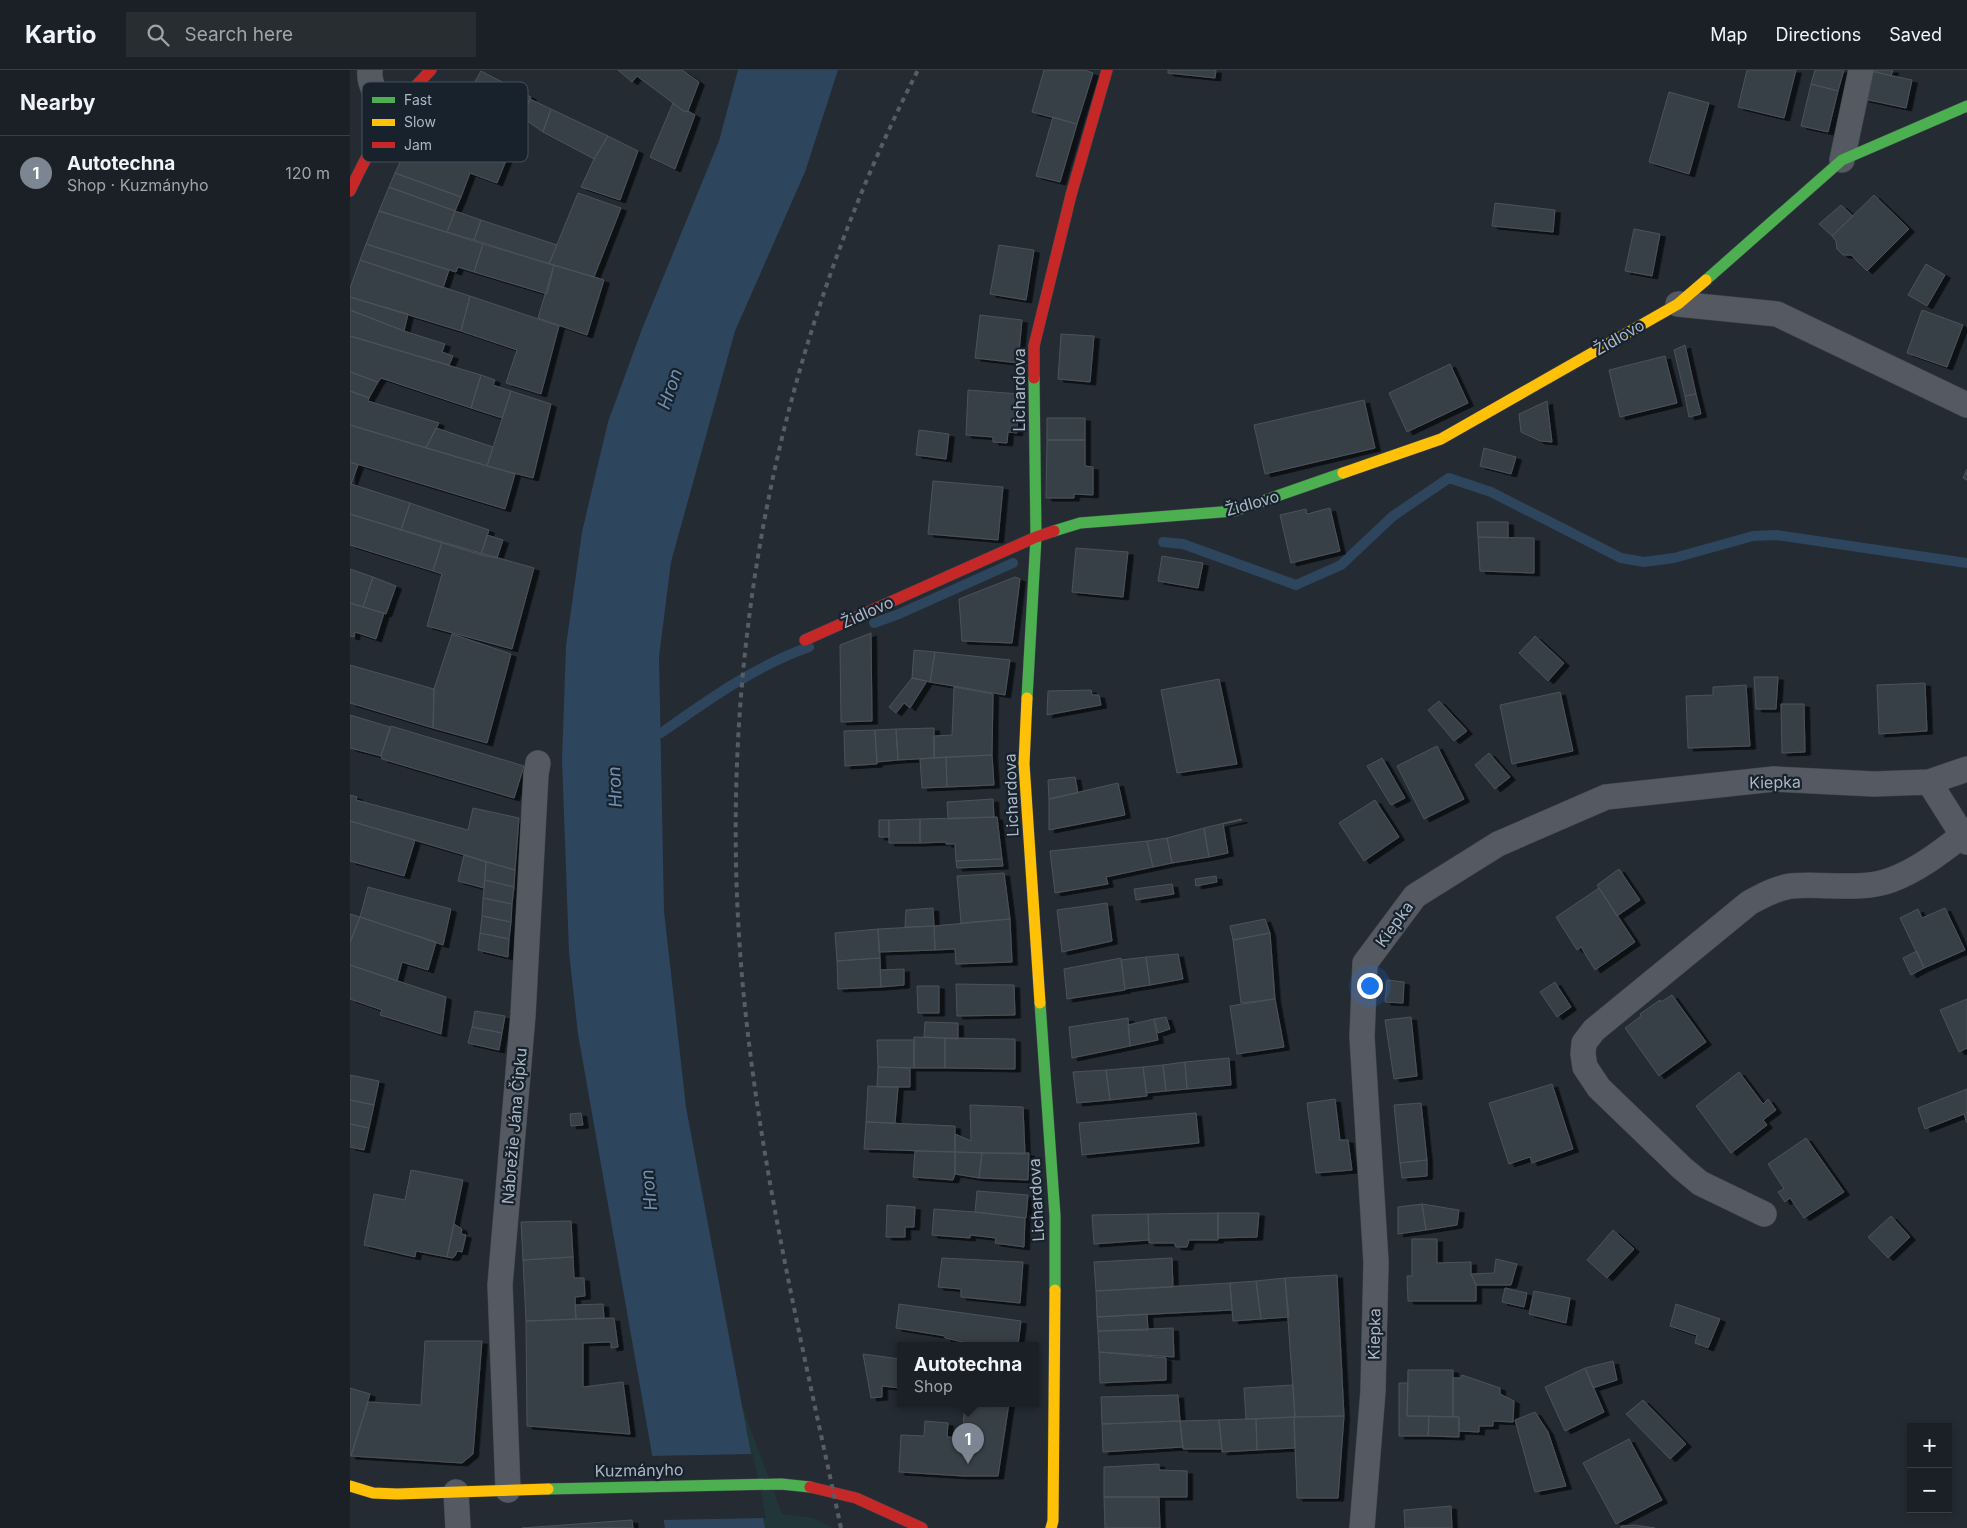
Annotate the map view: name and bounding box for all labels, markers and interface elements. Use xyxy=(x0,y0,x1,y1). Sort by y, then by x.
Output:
search box xyxy=(126,12,476,57)
text: Kartio xyxy=(25,20,96,49)
icon: search xyxy=(144,21,172,49)
text: Search here xyxy=(184,23,293,46)
text: Map xyxy=(1710,24,1748,45)
text: Directions xyxy=(1776,24,1861,45)
text: Saved xyxy=(1889,24,1942,45)
legend xyxy=(362,82,528,162)
text: Nearby xyxy=(20,90,95,115)
text: Fast xyxy=(404,91,432,108)
text: Slow xyxy=(404,113,436,130)
text: Jam xyxy=(404,136,432,153)
text: Autotechna xyxy=(67,152,175,175)
text: 1 xyxy=(33,163,39,183)
text: 120 m xyxy=(285,163,330,183)
text: Shop · Kuzmányho xyxy=(67,175,209,195)
street label: Židlovo xyxy=(1590,315,1648,359)
street label: Lichardova xyxy=(1009,348,1029,432)
water label: Hron xyxy=(653,366,686,412)
street label: Židlovo xyxy=(1223,486,1281,520)
street label: Židlovo xyxy=(838,592,896,632)
street label: Lichardova xyxy=(1000,753,1022,837)
water label: Hron xyxy=(603,766,626,808)
street label: Kiepka xyxy=(1749,772,1801,792)
street label: Kiepka xyxy=(1371,897,1417,951)
your location xyxy=(1357,973,1383,999)
street label: Nábrežie Jána Čipku xyxy=(497,1047,531,1205)
street label: Lichardova xyxy=(1024,1158,1048,1242)
water label: Hron xyxy=(636,1168,661,1212)
street label: Kiepka xyxy=(1364,1308,1384,1360)
popup xyxy=(897,1342,1039,1407)
text: Autotechna xyxy=(914,1353,1022,1376)
text: Shop xyxy=(914,1376,953,1396)
pin: 1 xyxy=(952,1423,984,1464)
map controls xyxy=(1907,1423,1952,1513)
button: + xyxy=(1907,1423,1952,1468)
street label: Kuzmányho xyxy=(594,1459,684,1481)
button: − xyxy=(1907,1468,1952,1513)

